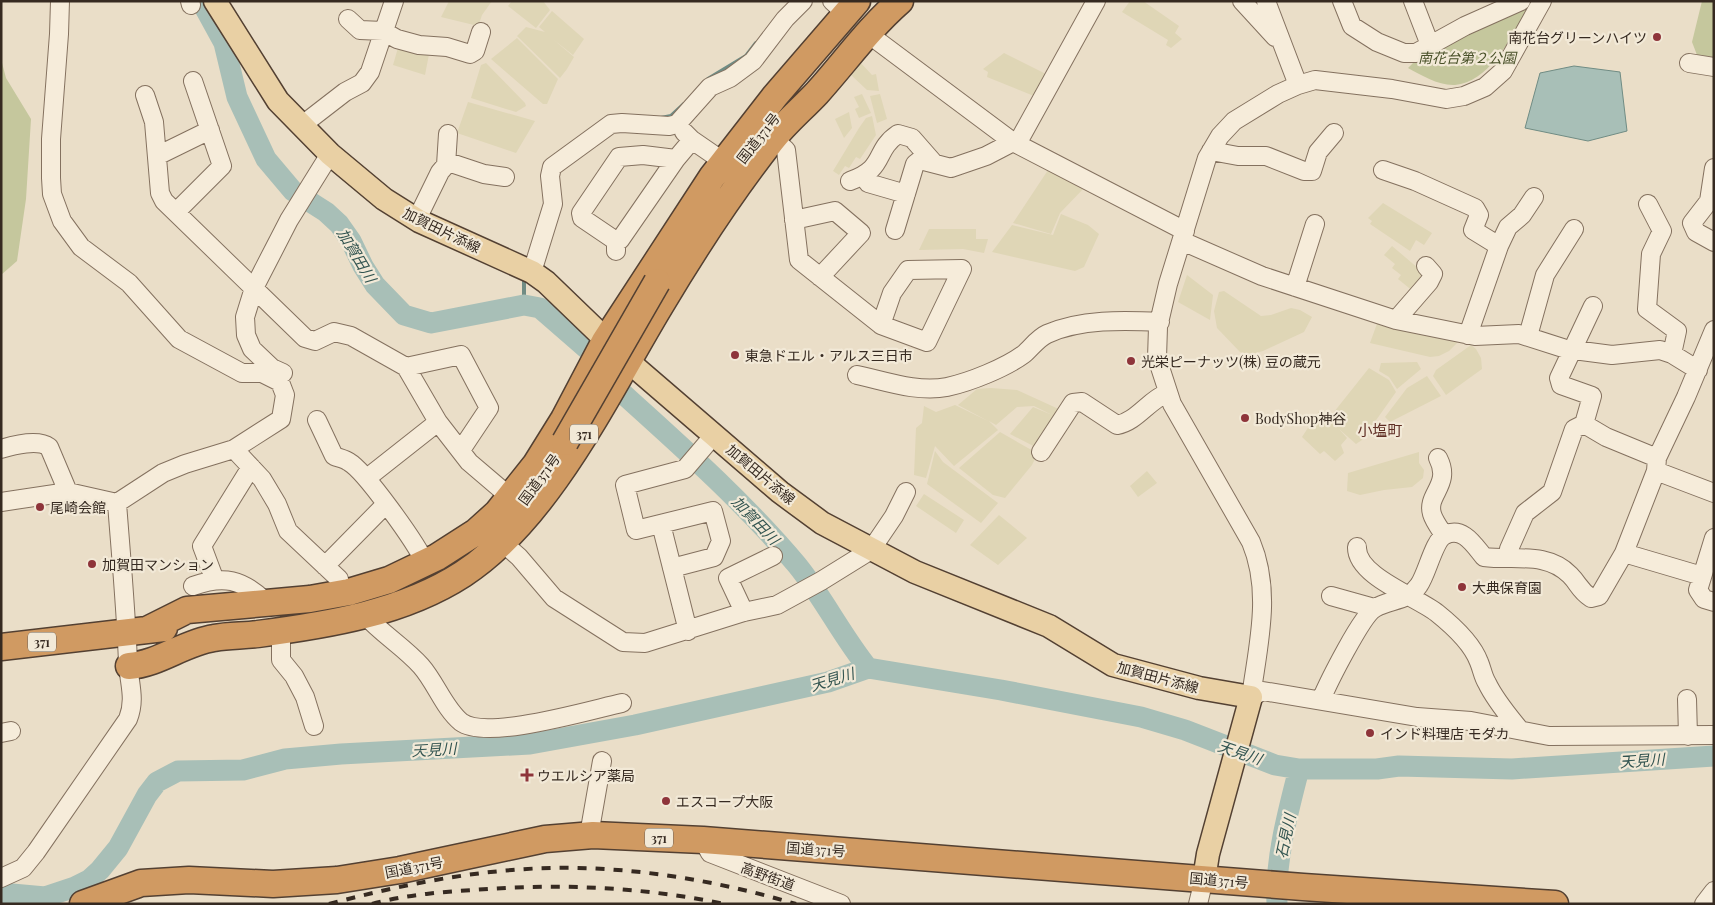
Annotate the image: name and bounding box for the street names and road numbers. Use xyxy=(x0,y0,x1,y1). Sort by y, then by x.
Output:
street label: 国道371号 xyxy=(732,109,784,167)
street label: 加賀田片添線 xyxy=(400,203,484,257)
road number: 371 xyxy=(570,424,598,444)
street label: 加賀田片添線 xyxy=(723,440,799,508)
street label: 国道371号 xyxy=(514,449,564,509)
road number: 371 xyxy=(28,632,56,652)
street label: 加賀田片添線 xyxy=(1115,657,1201,697)
road number: 371 xyxy=(645,828,673,848)
street label: 国道371号 xyxy=(786,837,846,861)
street label: 国道371号 xyxy=(383,852,445,882)
street label: 高野街道 xyxy=(738,857,798,895)
street label: 国道371号 xyxy=(1189,868,1249,892)

